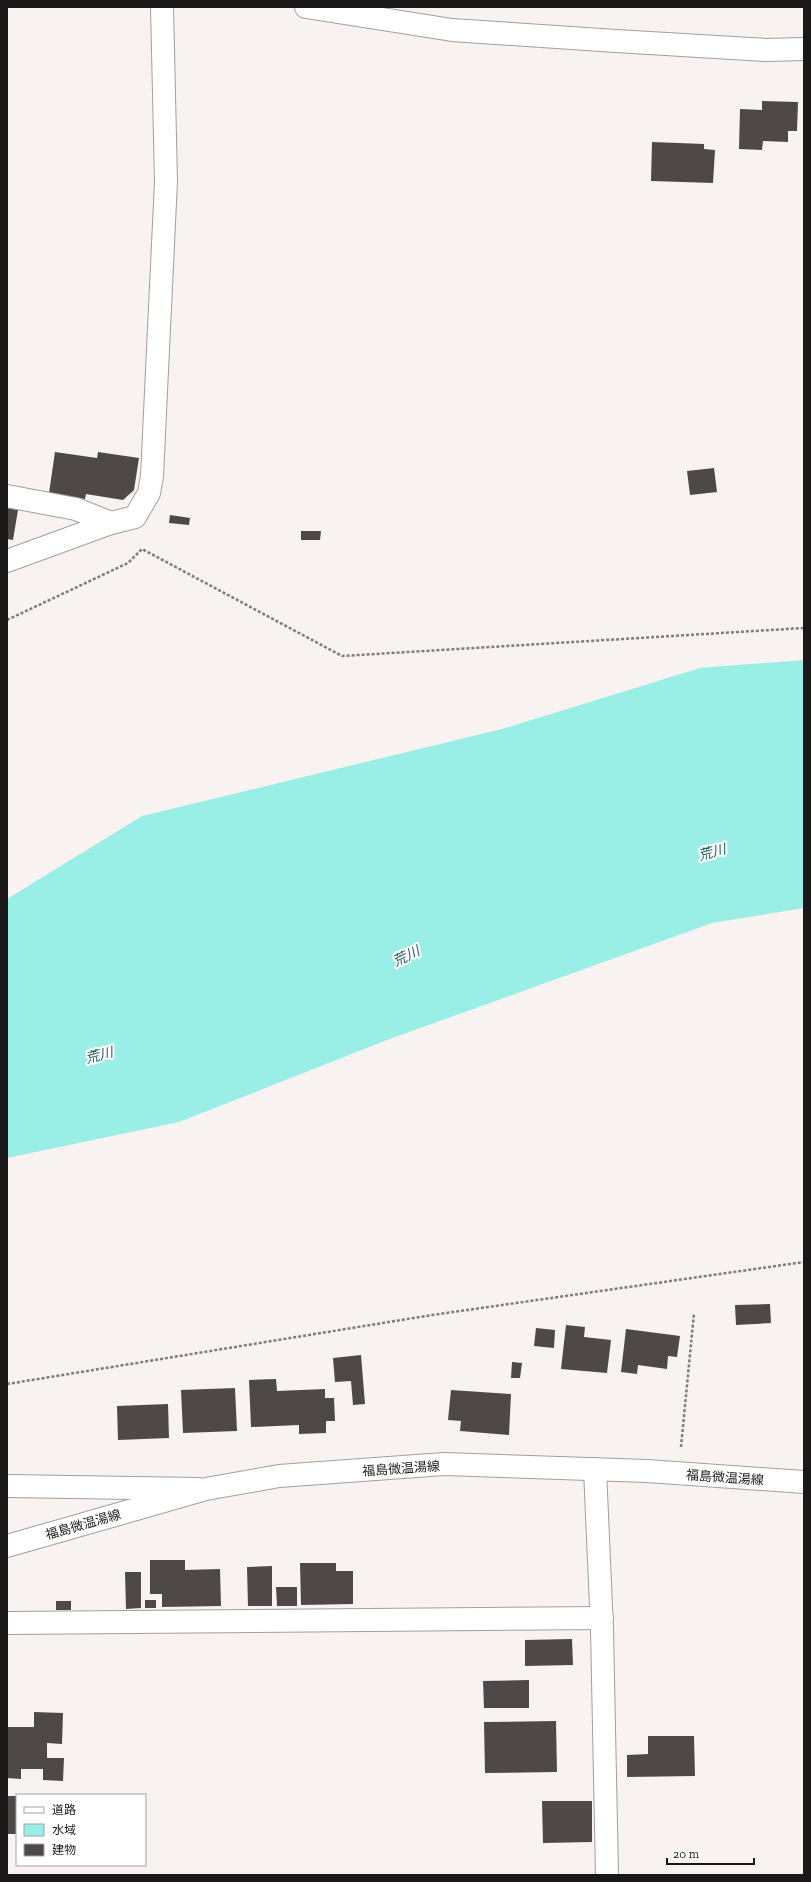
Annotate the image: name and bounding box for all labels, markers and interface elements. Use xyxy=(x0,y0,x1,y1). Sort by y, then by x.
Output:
water label: 荒川 xyxy=(696,840,730,864)
water label: 荒川 xyxy=(390,942,424,970)
water label: 荒川 xyxy=(83,1043,117,1067)
street label: 福島微温湯線 xyxy=(362,1458,440,1479)
street label: 福島微温湯線 xyxy=(686,1467,764,1488)
street label: 福島微温湯線 xyxy=(44,1507,123,1542)
legend xyxy=(16,1794,146,1866)
text: 道路 xyxy=(52,1803,76,1817)
text: 水域 xyxy=(52,1823,76,1837)
scale bar xyxy=(667,1840,754,1866)
text: 建物 xyxy=(52,1843,76,1857)
text: 20 m xyxy=(673,1847,700,1861)

